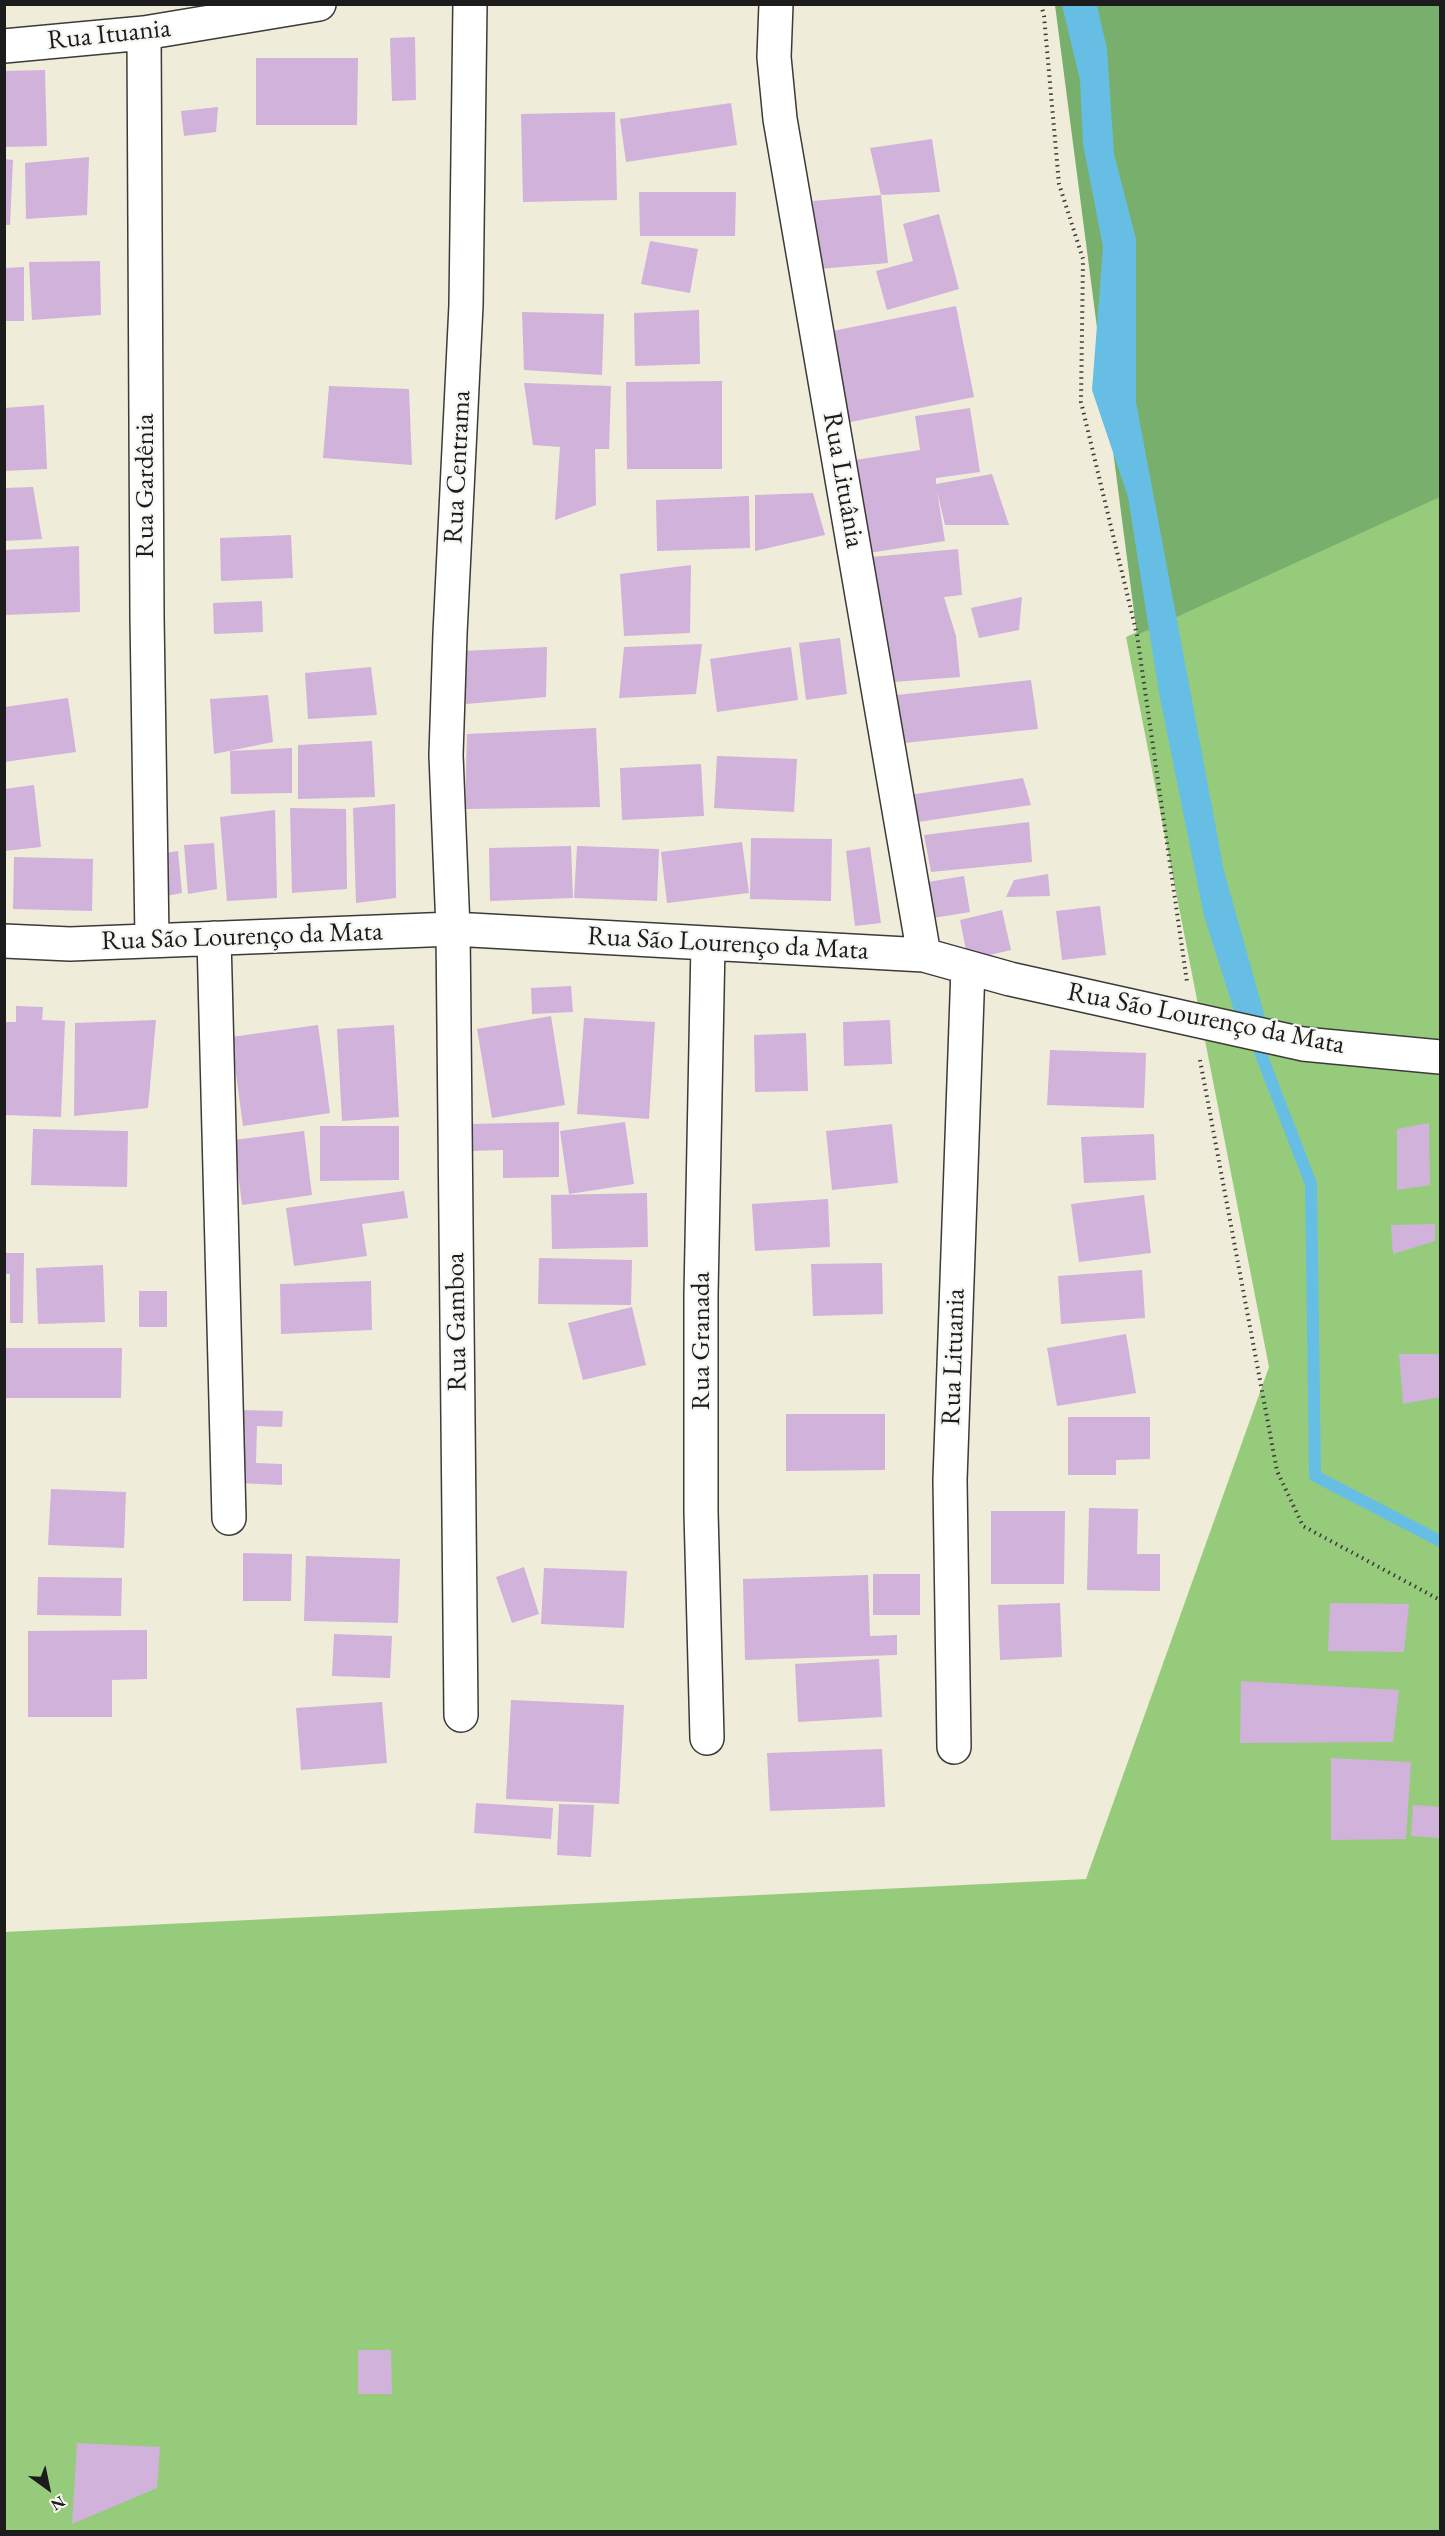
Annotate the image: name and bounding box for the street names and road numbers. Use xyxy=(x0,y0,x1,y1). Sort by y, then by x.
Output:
street label: Rua Ituania xyxy=(46,12,172,58)
street label: Rua Centrama xyxy=(438,389,478,545)
street label: Rua Lituânia xyxy=(815,410,871,550)
street label: Rua Gardênia xyxy=(130,414,162,558)
street label: Rua São Lourenço da Mata xyxy=(101,916,383,958)
street label: Rua São Lourenço da Mata xyxy=(586,920,870,968)
street label: Rua São Lourenço da Mata xyxy=(1065,976,1347,1062)
street label: Rua Gamboa xyxy=(440,1252,474,1392)
street label: Rua Granada xyxy=(686,1272,718,1410)
street label: Rua Lituania xyxy=(935,1288,973,1426)

